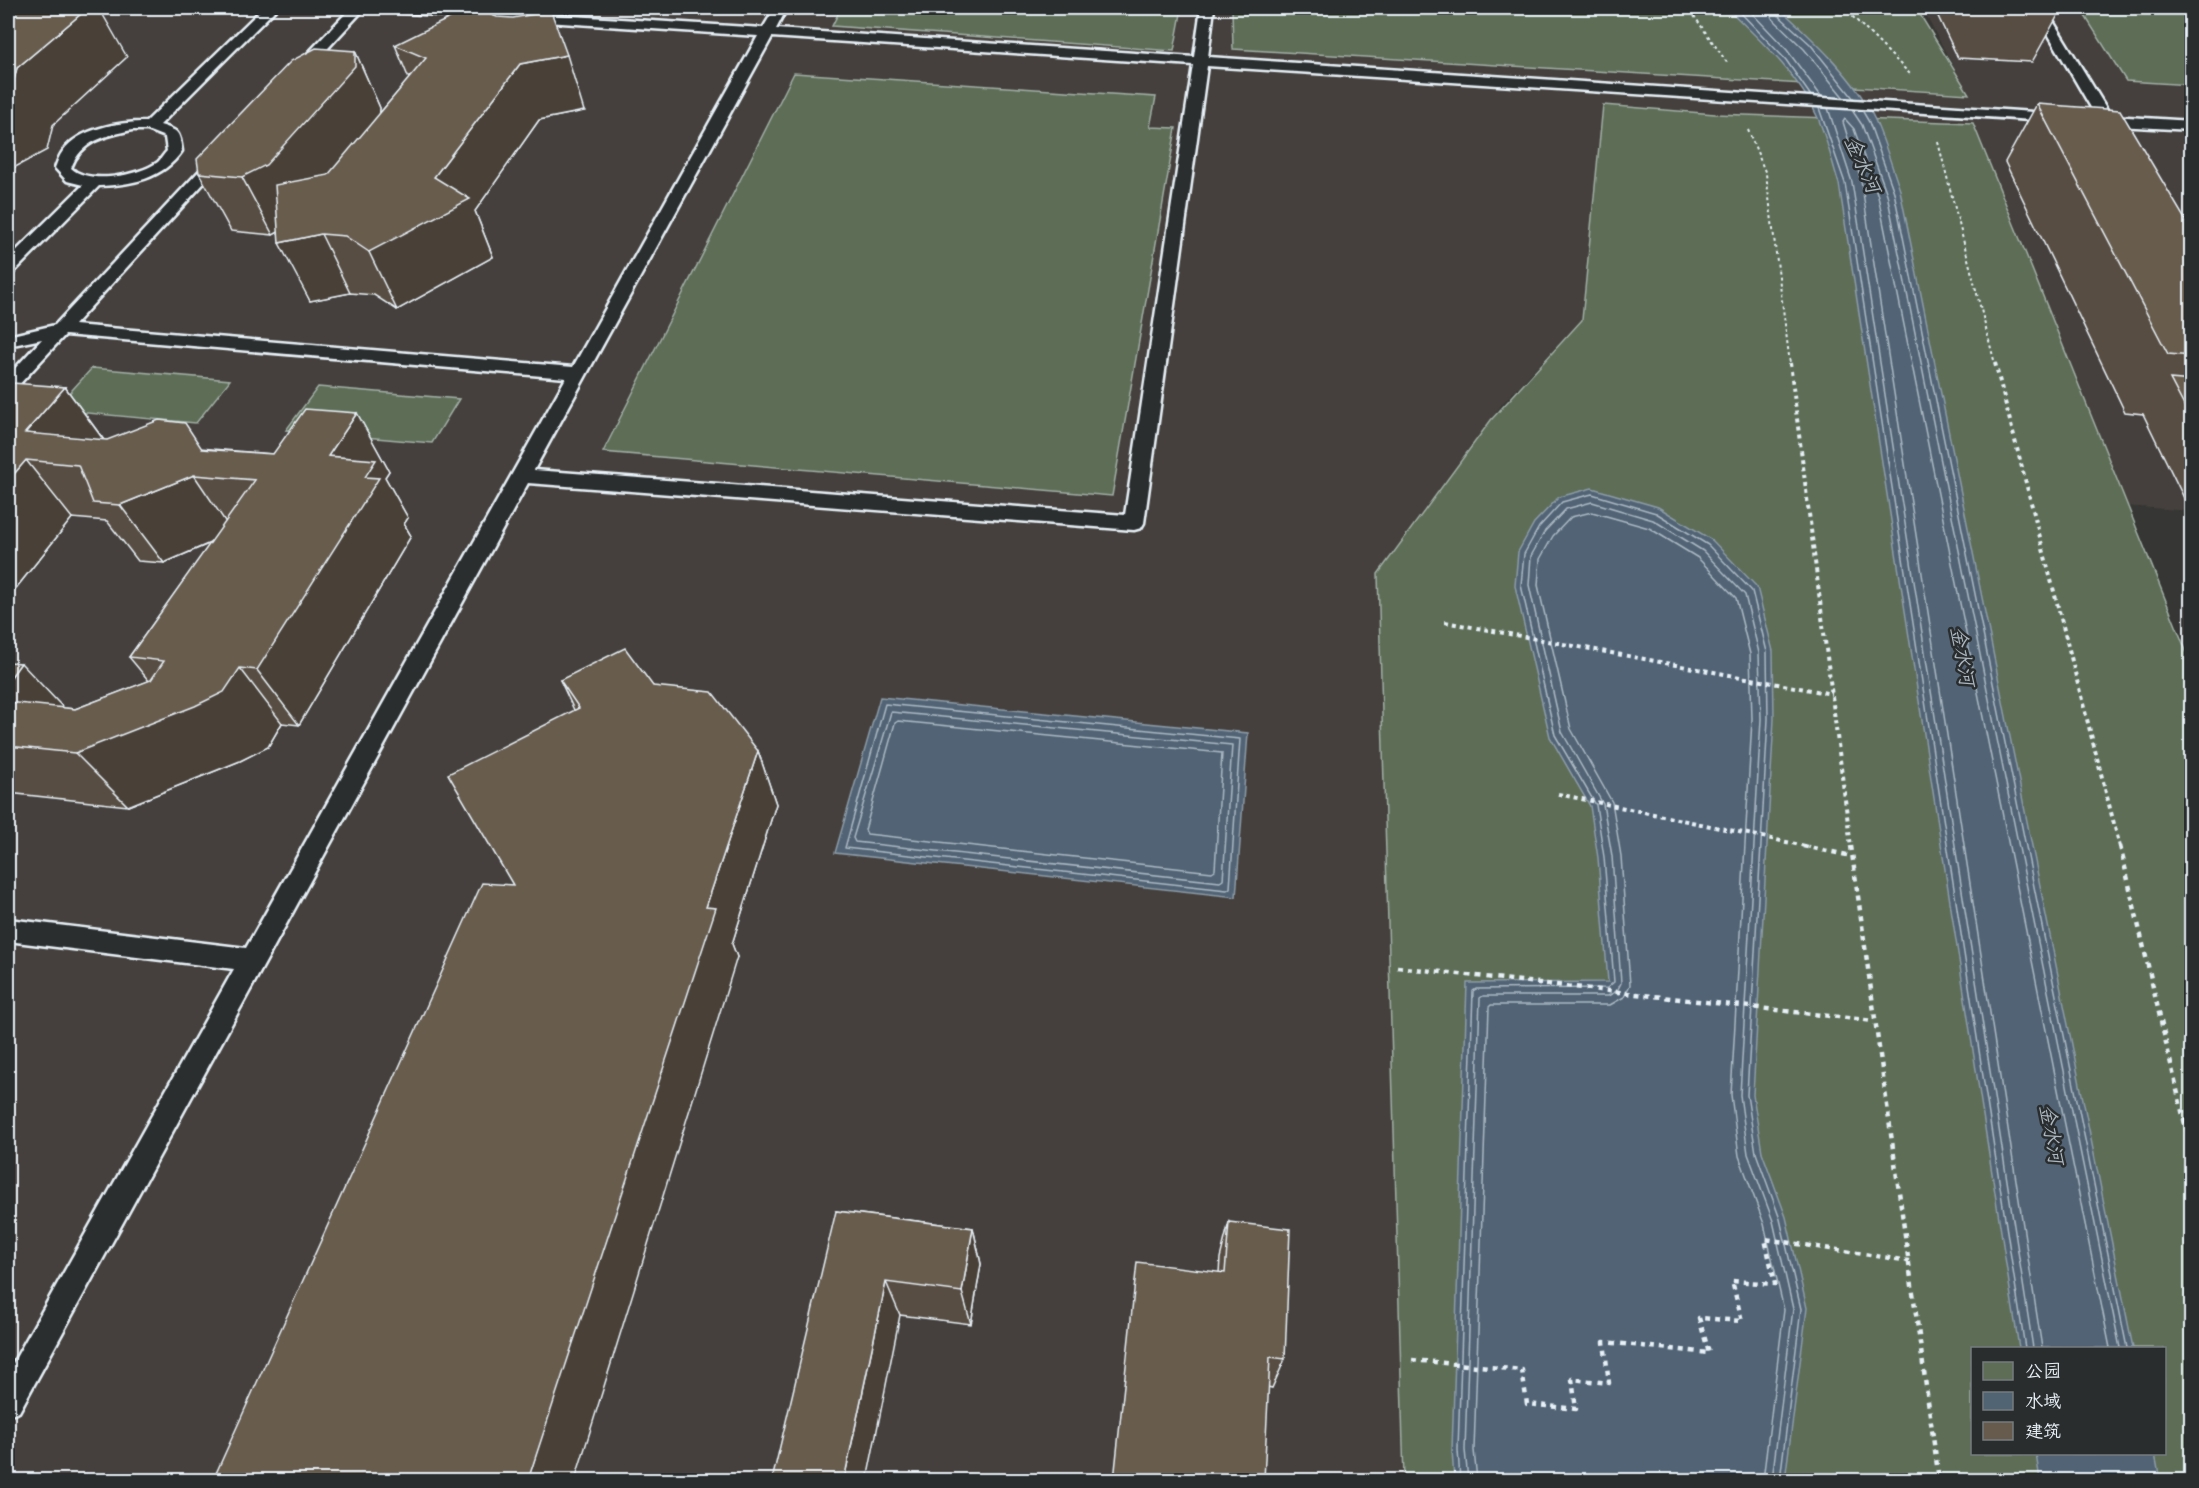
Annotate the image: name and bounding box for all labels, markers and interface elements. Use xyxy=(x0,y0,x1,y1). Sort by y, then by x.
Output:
water label: 金水河 xyxy=(1838,130,1891,200)
water label: 金水河 xyxy=(1944,624,1985,691)
water label: 金水河 xyxy=(2033,1102,2074,1169)
legend xyxy=(1971,1347,2166,1455)
text: 公园 xyxy=(2025,1356,2061,1383)
text: 水域 xyxy=(2025,1386,2061,1413)
text: 建筑 xyxy=(2025,1416,2061,1443)

